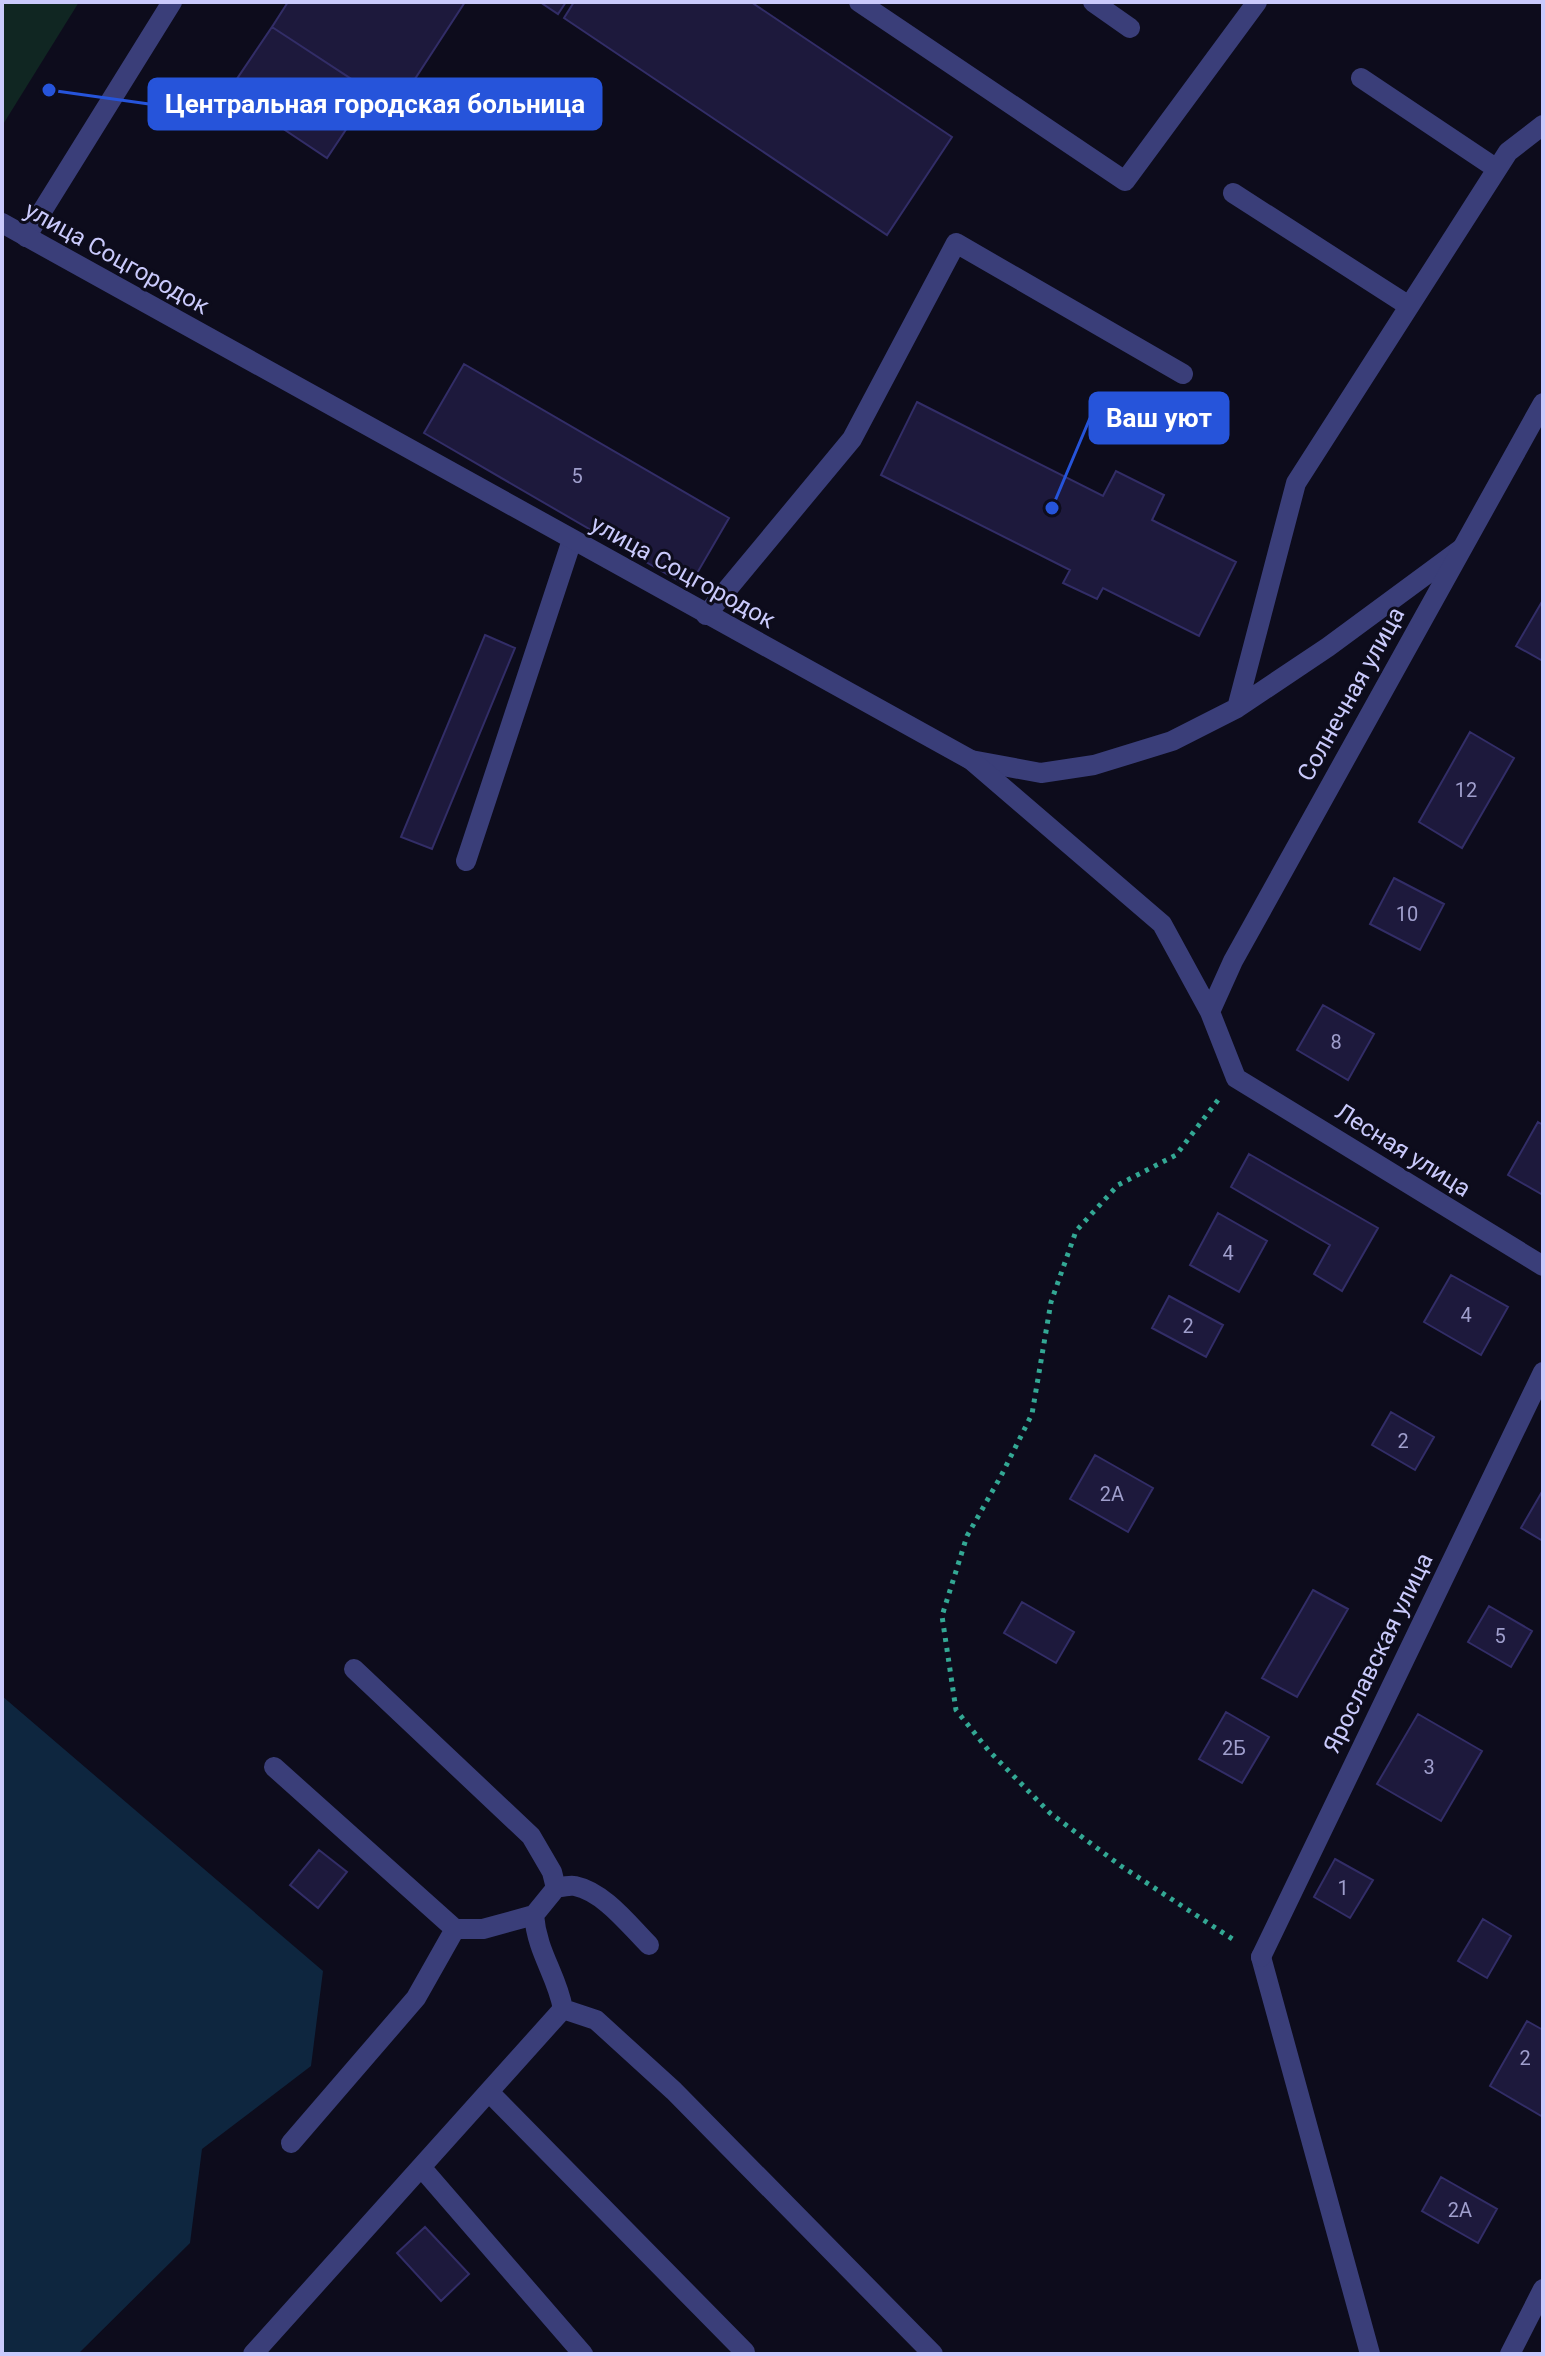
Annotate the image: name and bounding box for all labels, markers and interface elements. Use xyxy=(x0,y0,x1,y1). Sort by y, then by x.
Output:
callout: Центральная городская больница xyxy=(149,79,601,129)
text: Центральная городская больница xyxy=(165,89,585,119)
street label: улица Соцгородок xyxy=(20,196,214,320)
callout: Ваш уют xyxy=(1090,393,1228,443)
text: Ваш уют xyxy=(1106,403,1212,433)
house number: 5 xyxy=(571,464,583,488)
street label: улица Соцгородок xyxy=(586,510,780,634)
street label: Солнечная улица xyxy=(1292,602,1410,786)
house number: 12 xyxy=(1455,778,1477,802)
house number: 10 xyxy=(1396,902,1418,926)
house number: 8 xyxy=(1330,1030,1342,1054)
street label: Лесная улица xyxy=(1330,1097,1476,1203)
house number: 4 xyxy=(1222,1241,1234,1265)
house number: 4 xyxy=(1460,1303,1472,1327)
house number: 2 xyxy=(1182,1314,1194,1338)
house number: 2 xyxy=(1397,1429,1409,1453)
house number: 2А xyxy=(1100,1482,1124,1506)
street label: Ярославская улица xyxy=(1317,1548,1439,1758)
house number: 5 xyxy=(1494,1624,1506,1648)
house number: 2Б xyxy=(1222,1736,1246,1760)
house number: 3 xyxy=(1423,1755,1435,1779)
house number: 1 xyxy=(1337,1876,1349,1900)
house number: 2 xyxy=(1519,2046,1531,2070)
house number: 2А xyxy=(1448,2198,1472,2222)

